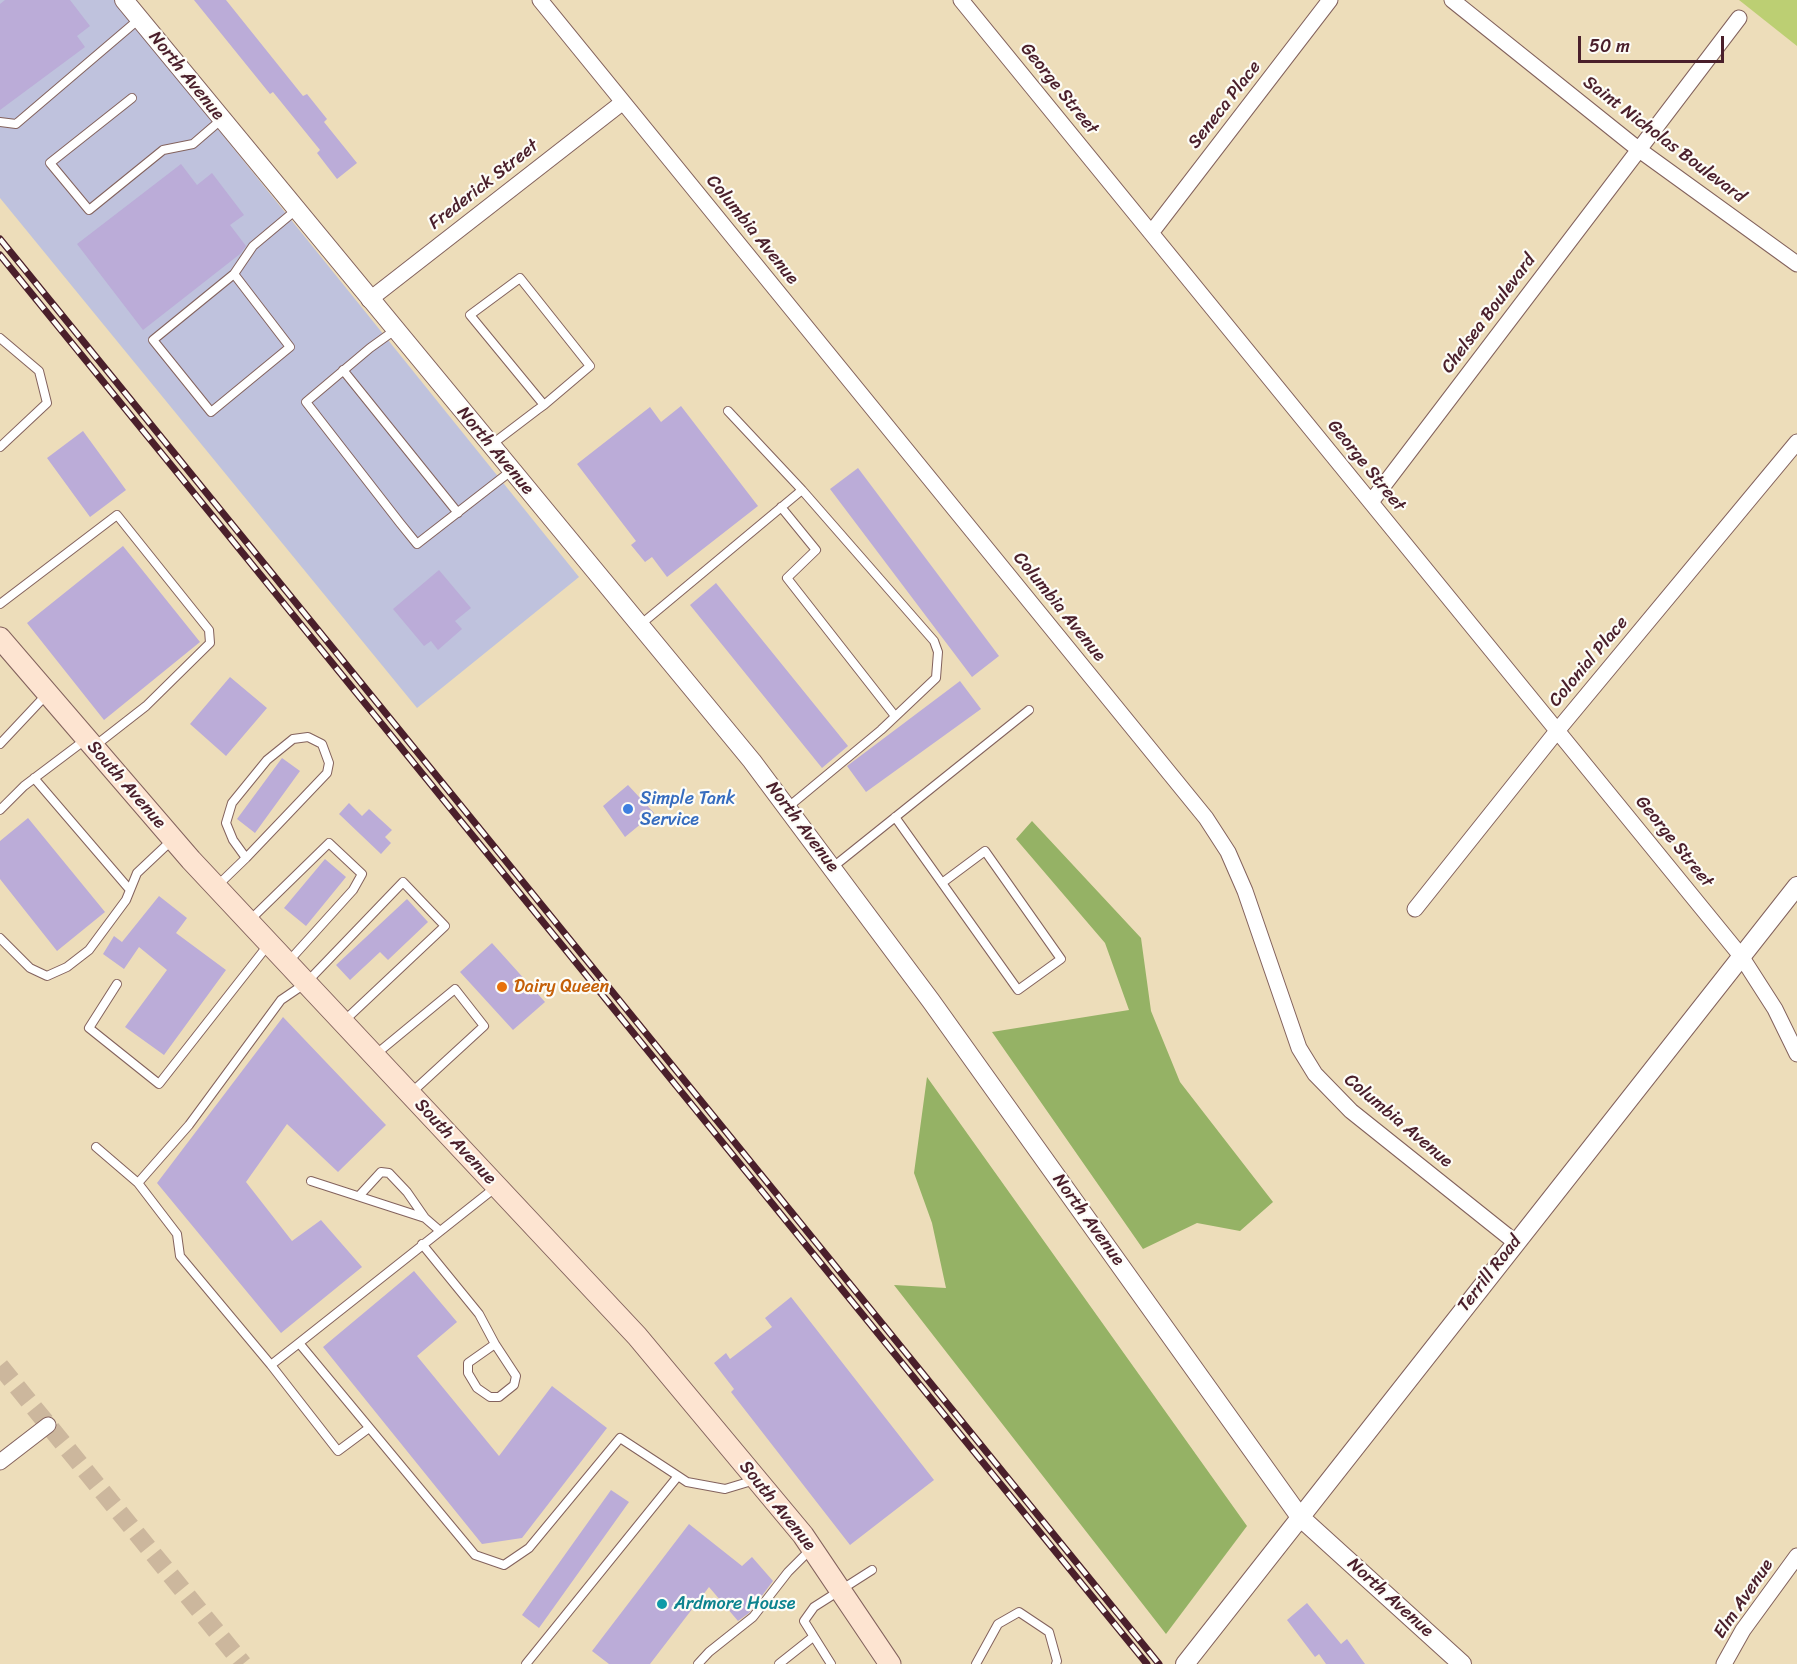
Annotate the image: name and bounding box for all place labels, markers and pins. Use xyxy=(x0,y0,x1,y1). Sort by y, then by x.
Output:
place label: Simple Tank Service xyxy=(640,788,735,830)
marker: Simple Tank Service xyxy=(621,802,635,816)
place label: Dairy Queen xyxy=(514,976,609,998)
marker: Dairy Queen xyxy=(495,980,509,994)
place label: Ardmore House xyxy=(674,1593,795,1615)
marker: Ardmore House xyxy=(655,1597,669,1611)

